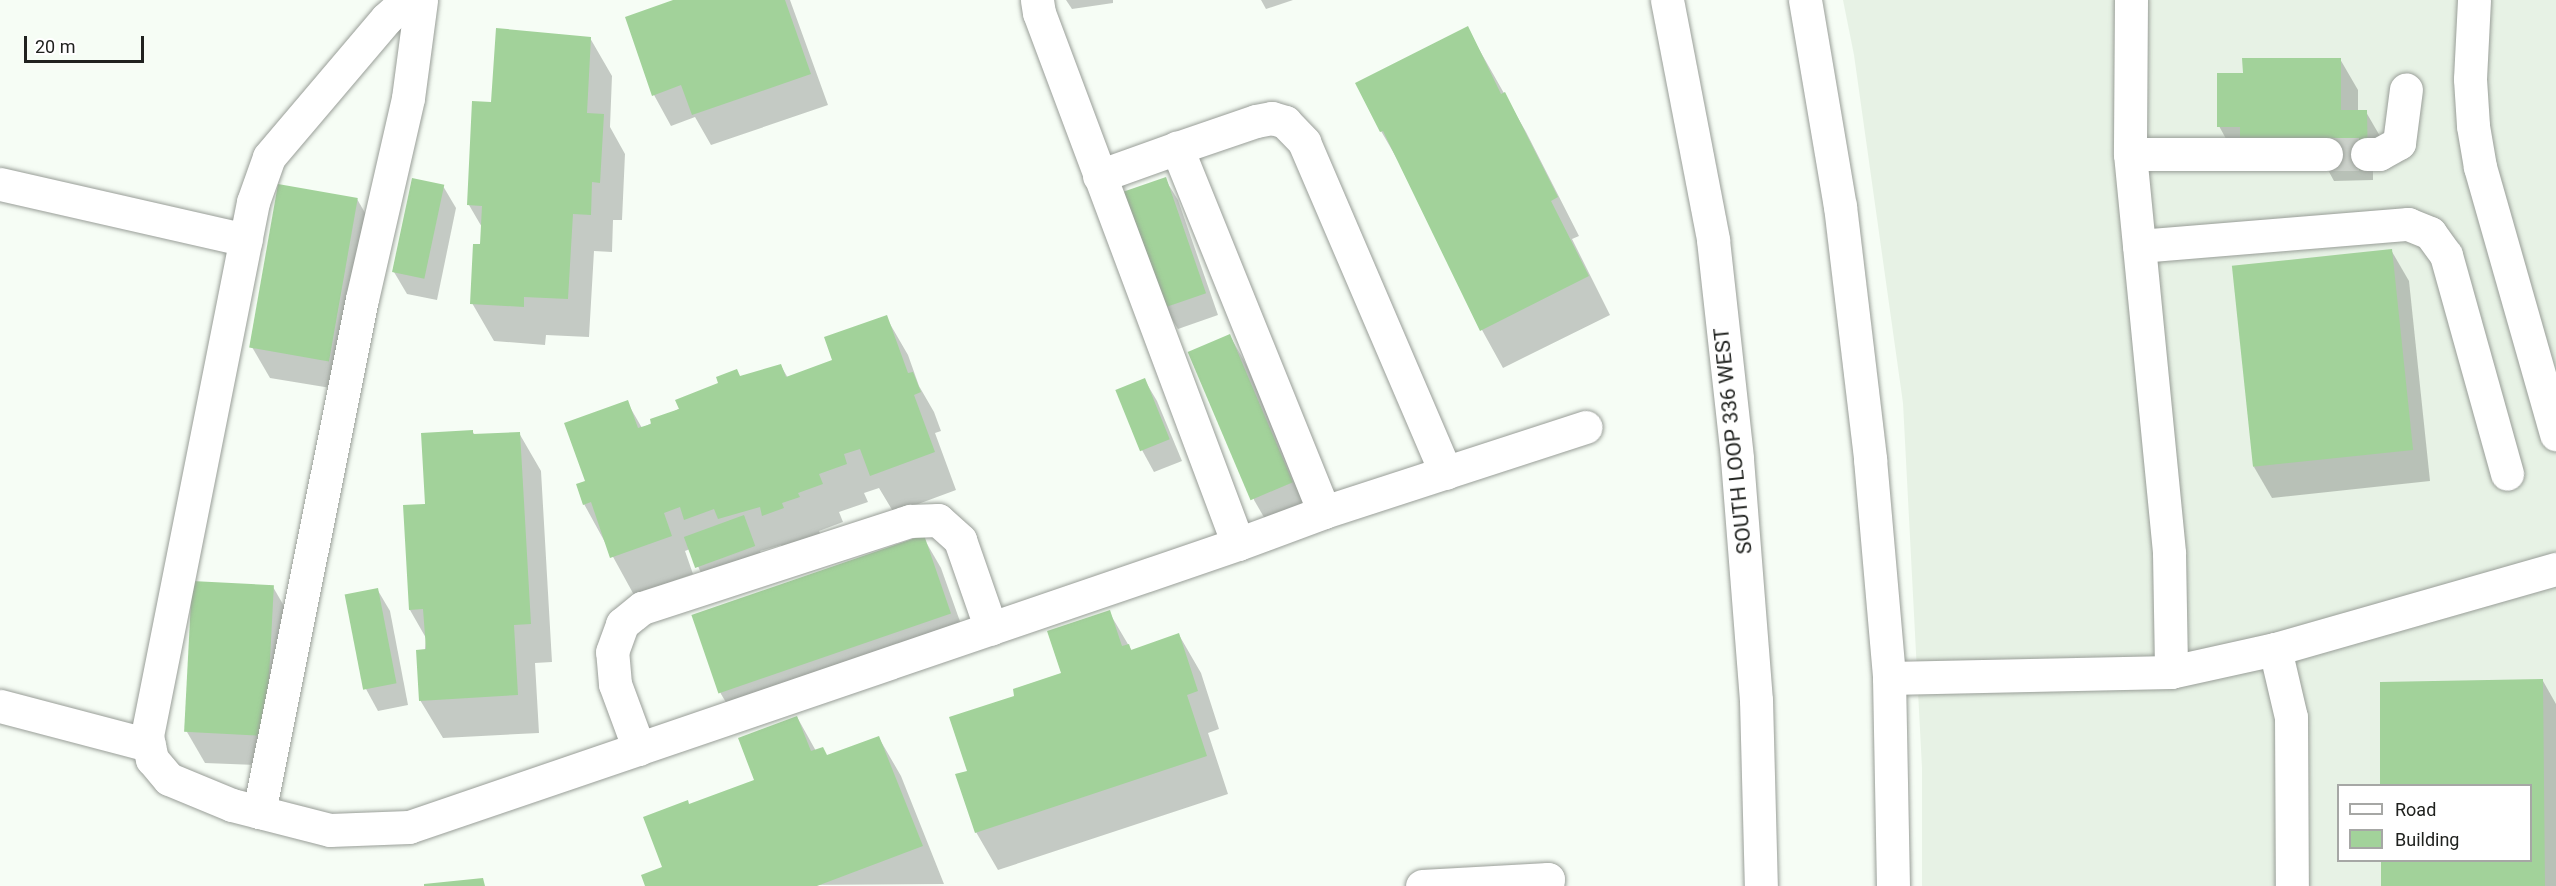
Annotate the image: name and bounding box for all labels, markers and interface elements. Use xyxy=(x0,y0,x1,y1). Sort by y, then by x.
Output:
scale bar xyxy=(27,24,147,62)
text: 20 m xyxy=(35,36,75,57)
street label: SOUTH LOOP 336 WEST xyxy=(1709,327,1757,555)
legend xyxy=(2337,784,2532,862)
text: Road xyxy=(2395,799,2436,820)
text: Building xyxy=(2395,829,2459,850)

